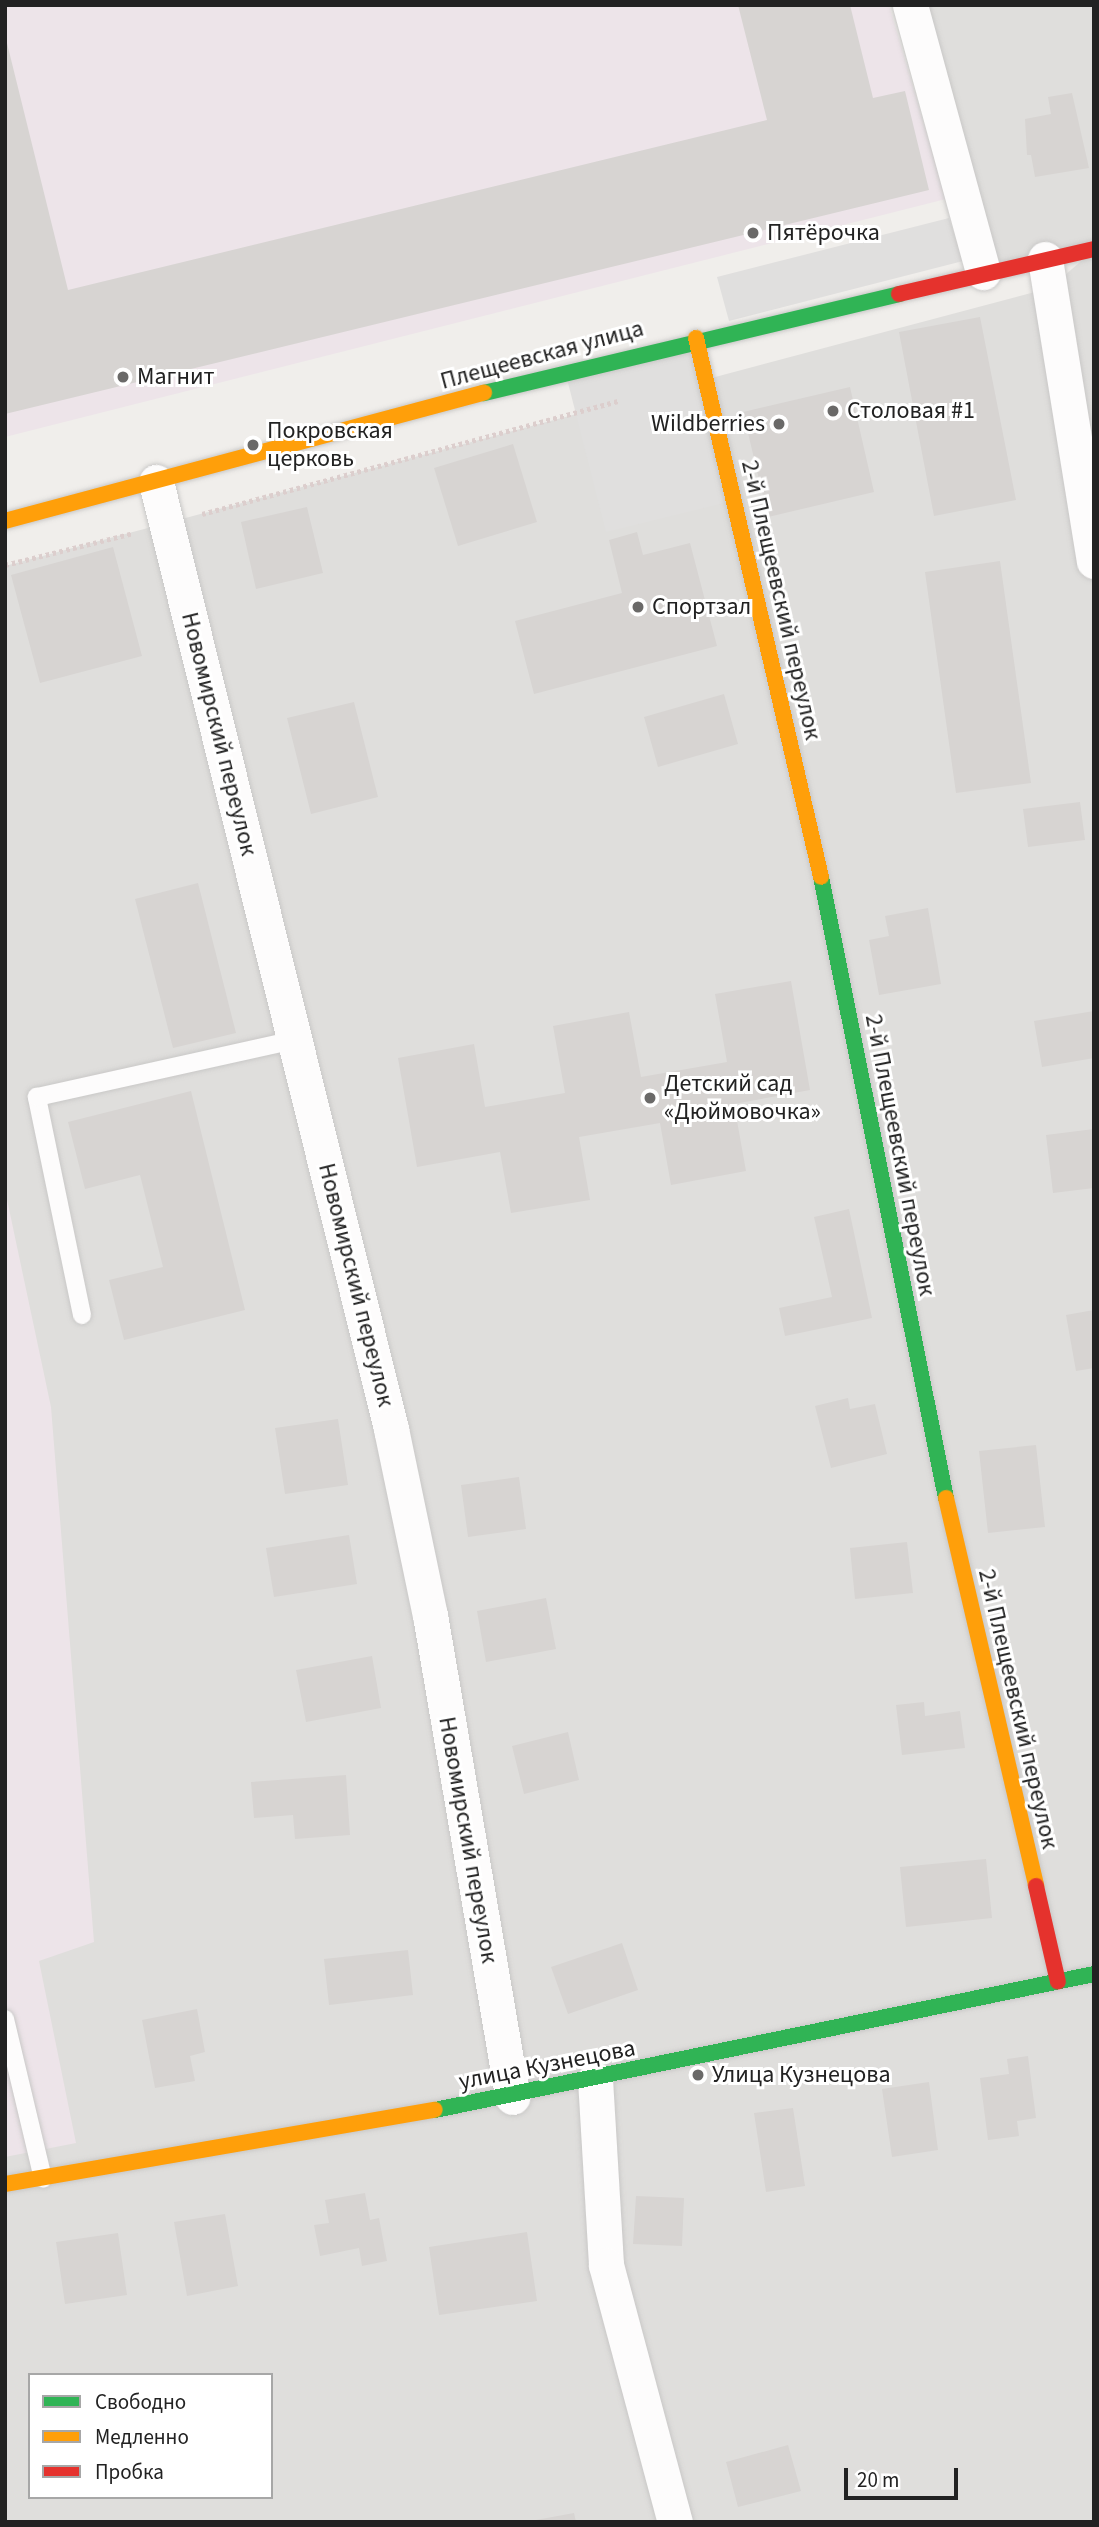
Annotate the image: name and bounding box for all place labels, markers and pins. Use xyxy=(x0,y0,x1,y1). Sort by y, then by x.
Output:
place label: Пятёрочка xyxy=(767,219,880,247)
marker: Пятёрочка xyxy=(745,225,761,241)
place label: Магнит xyxy=(137,363,214,391)
marker: Магнит xyxy=(115,369,131,385)
place label: Столовая #1 xyxy=(847,397,975,425)
marker: Столовая #1 xyxy=(825,403,841,419)
place label: Wildberries xyxy=(651,410,765,438)
marker: Wildberries xyxy=(771,416,787,432)
place label: Покровская церковь xyxy=(267,417,393,473)
marker: Покровская церковь xyxy=(245,437,261,453)
place label: Спортзал xyxy=(652,593,751,621)
marker: Спортзал xyxy=(630,599,646,615)
place label: Детский сад «Дюймовочка» xyxy=(664,1070,821,1126)
marker: Детский сад «Дюймовочка» xyxy=(642,1090,658,1106)
place label: Улица Кузнецова xyxy=(712,2061,890,2089)
marker: Улица Кузнецова xyxy=(690,2067,706,2083)

